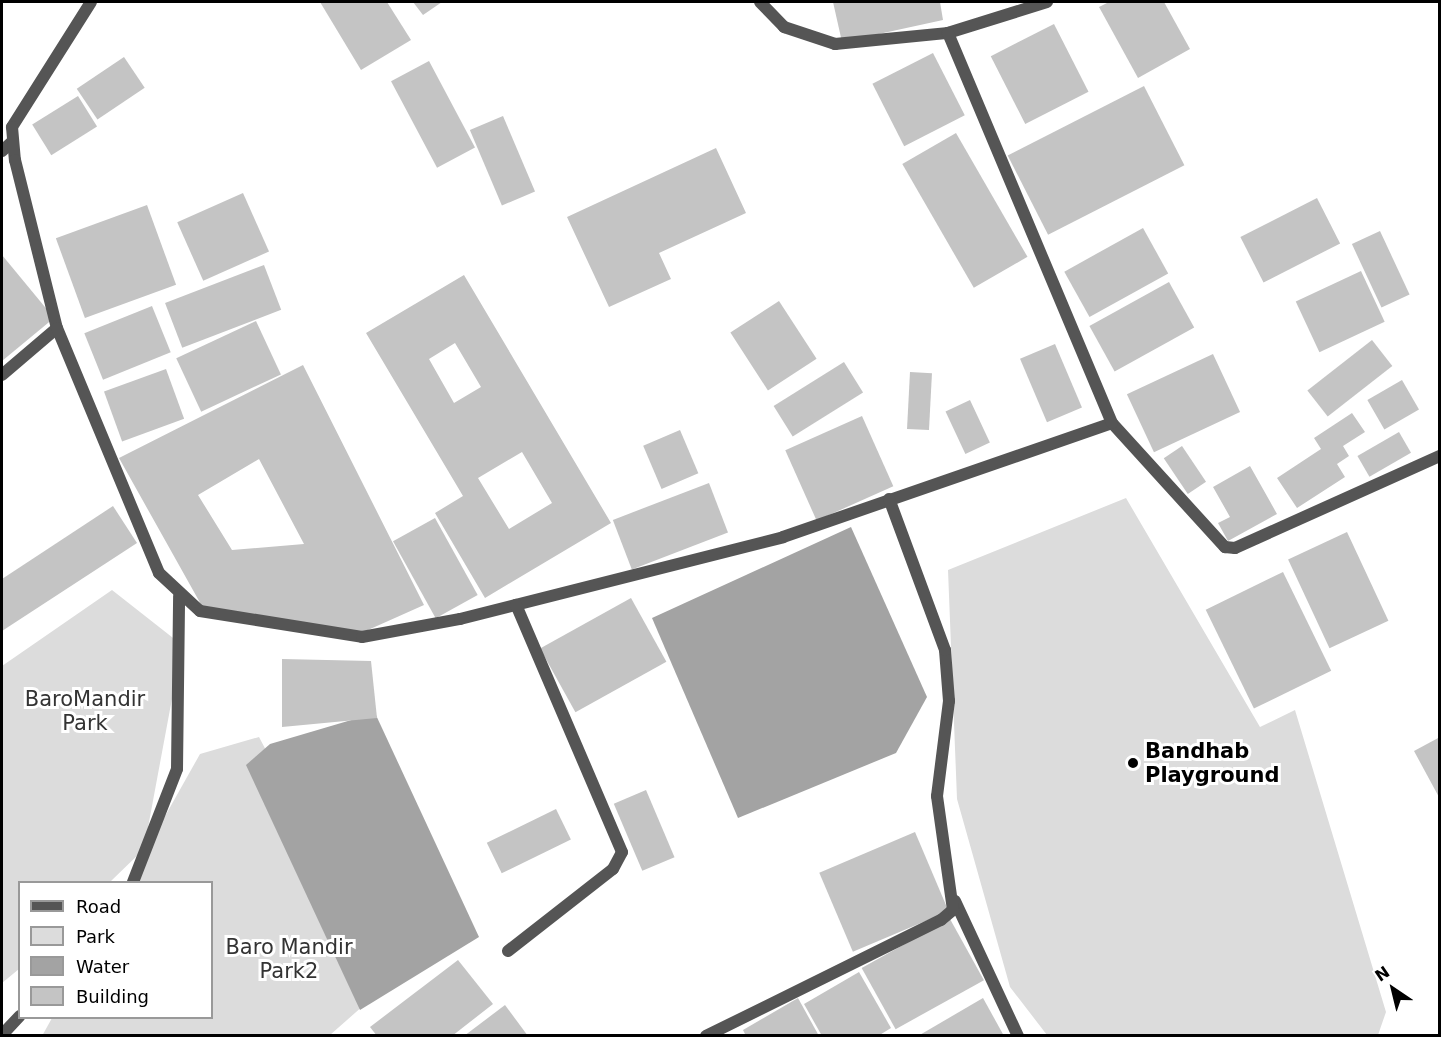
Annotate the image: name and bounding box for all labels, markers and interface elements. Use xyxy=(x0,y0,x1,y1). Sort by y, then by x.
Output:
park label: BaroMandir Park xyxy=(25,686,145,736)
place label: Bandhab Playground xyxy=(1145,738,1280,788)
marker: Bandhab Playground xyxy=(1126,756,1140,770)
legend xyxy=(18,881,213,1019)
text: Road xyxy=(76,896,121,917)
text: Park xyxy=(76,926,115,947)
park label: Baro Mandir Park2 xyxy=(225,934,353,984)
text: Water xyxy=(76,956,129,977)
north arrow xyxy=(1363,959,1423,1019)
text: N xyxy=(1371,962,1393,985)
text: Building xyxy=(76,986,149,1007)

